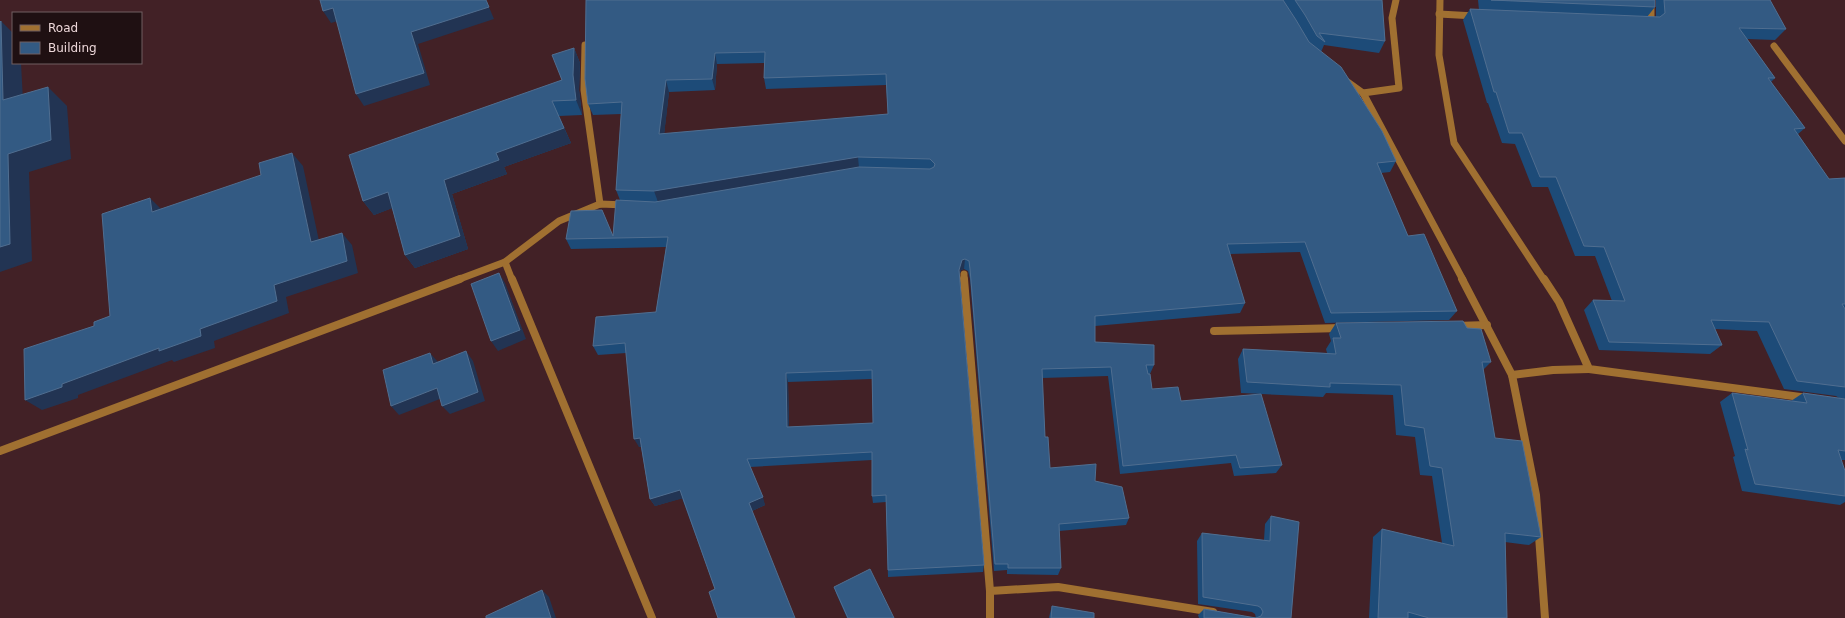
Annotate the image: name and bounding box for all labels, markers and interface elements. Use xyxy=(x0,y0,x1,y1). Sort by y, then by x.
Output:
legend xyxy=(12,12,142,64)
text: Road xyxy=(48,21,78,35)
text: Building xyxy=(48,41,97,55)

